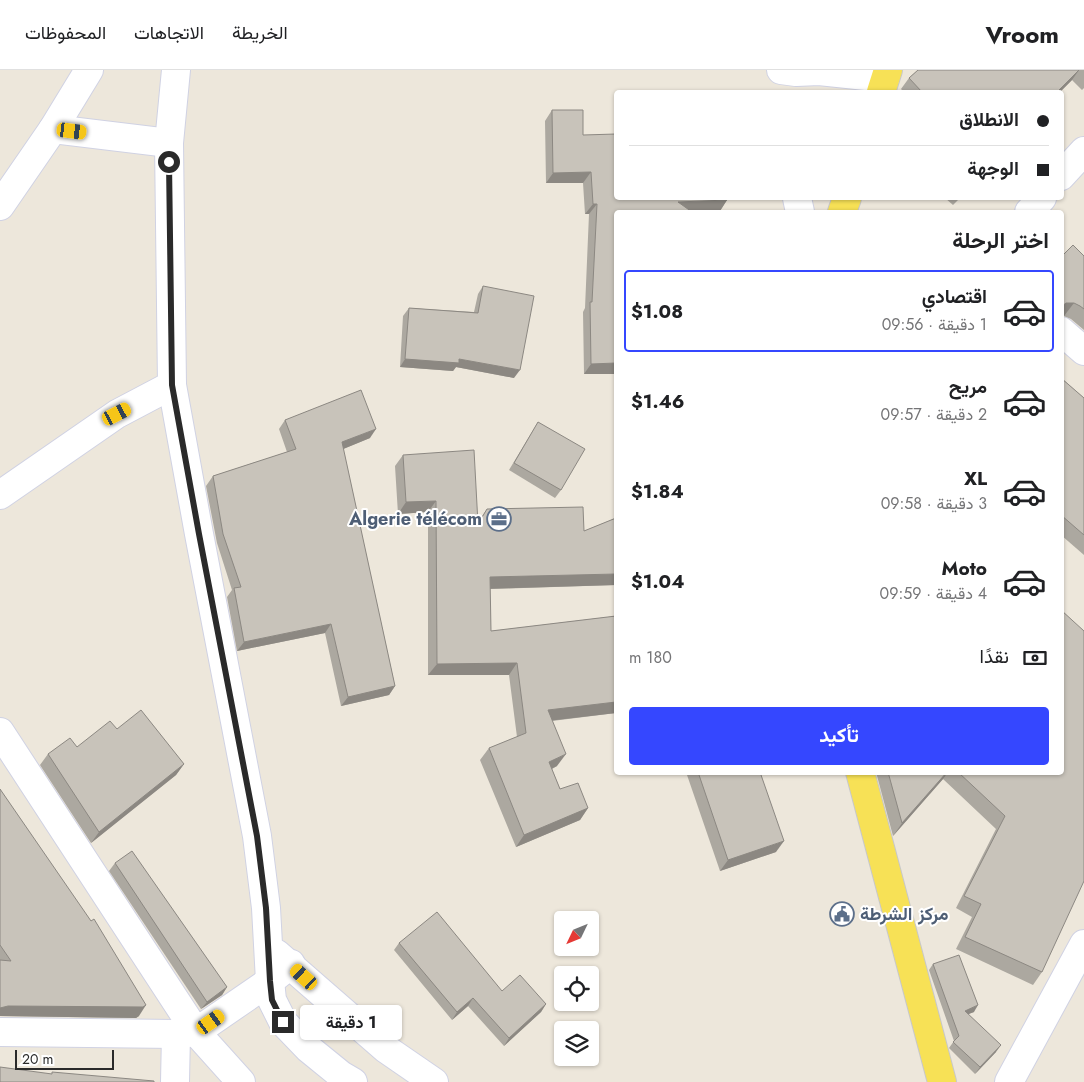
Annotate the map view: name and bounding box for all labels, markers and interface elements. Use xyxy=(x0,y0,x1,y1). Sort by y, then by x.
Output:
text: Vroom xyxy=(986,17,1059,52)
text: المحفوظات xyxy=(25,20,106,46)
text: الاتجاهات xyxy=(134,20,204,46)
text: الخريطة xyxy=(232,20,288,46)
text: الانطلاق xyxy=(959,106,1019,133)
car xyxy=(56,122,87,140)
route start xyxy=(158,151,180,173)
text: الوجهة xyxy=(967,155,1019,182)
text: اختر الرحلة xyxy=(952,224,1049,256)
text: اقتصادي xyxy=(922,283,987,310)
icon: car xyxy=(1002,289,1047,334)
text: $1.08 xyxy=(631,298,683,325)
text: 1 دقيقة · 09:56 xyxy=(882,313,987,336)
text: مريح xyxy=(949,373,987,400)
icon: car xyxy=(1002,379,1047,424)
text: $1.46 xyxy=(631,388,685,415)
car xyxy=(100,401,133,427)
text: 2 دقيقة · 09:57 xyxy=(881,403,987,426)
text: XL xyxy=(964,465,987,492)
icon: car xyxy=(1002,469,1047,514)
text: $1.84 xyxy=(631,478,684,505)
text: 3 دقيقة · 09:58 xyxy=(881,492,987,515)
place label: Algerie télécom xyxy=(348,506,482,532)
office icon: Algerie télécom xyxy=(486,506,512,532)
text: Moto xyxy=(942,555,987,582)
icon: car xyxy=(1002,559,1047,604)
text: $1.04 xyxy=(631,568,684,595)
text: 4 دقيقة · 09:59 xyxy=(880,582,987,605)
text: نقدًا xyxy=(980,643,1009,670)
icon: cash xyxy=(1021,644,1049,672)
text: 180 m xyxy=(629,646,672,669)
button: تأكيد xyxy=(629,707,1049,765)
public building icon: مركز الشرطة xyxy=(829,901,855,927)
place label: مركز الشرطة xyxy=(860,901,949,927)
north arrow xyxy=(554,911,599,956)
map controls xyxy=(554,911,599,1066)
car xyxy=(287,961,320,993)
button: locate xyxy=(554,966,599,1011)
callout: 1 دقيقة xyxy=(300,1004,403,1040)
car xyxy=(194,1007,227,1037)
route end xyxy=(272,1011,294,1033)
text: 1 دقيقة xyxy=(326,1011,376,1034)
button: layers xyxy=(554,1021,599,1066)
scale bar xyxy=(15,1047,114,1070)
text: 20 m xyxy=(22,1049,54,1069)

